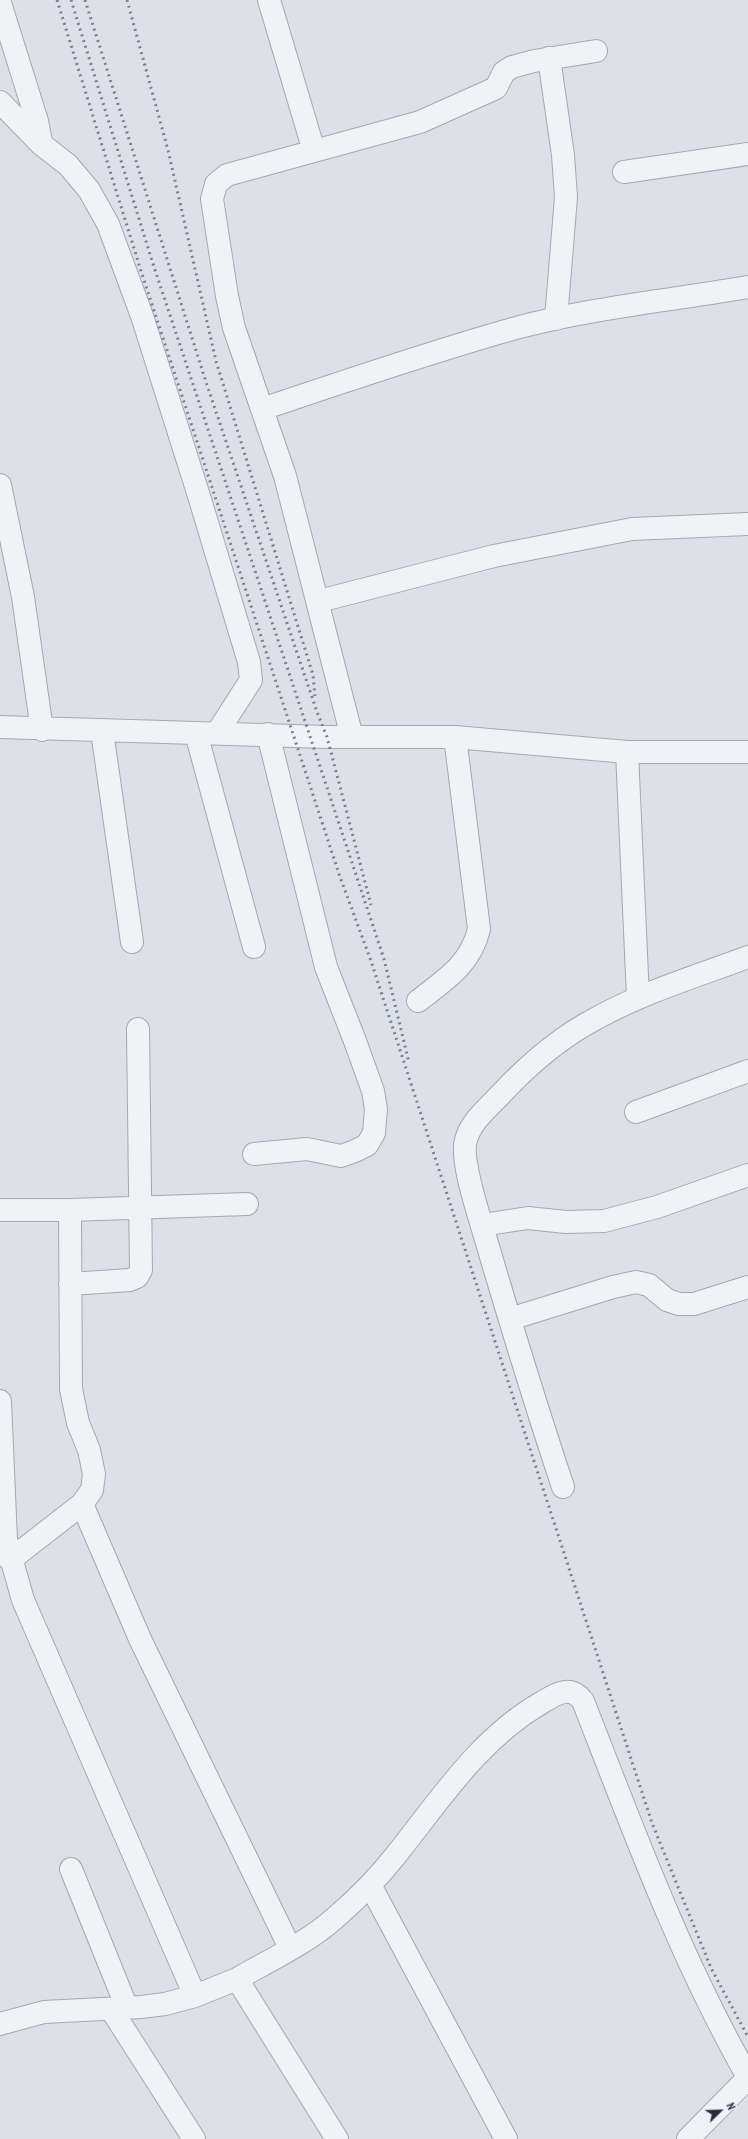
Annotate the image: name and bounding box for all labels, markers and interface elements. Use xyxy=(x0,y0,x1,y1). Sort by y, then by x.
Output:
north arrow xyxy=(700,2091,740,2131)
text: N xyxy=(723,2101,739,2112)

